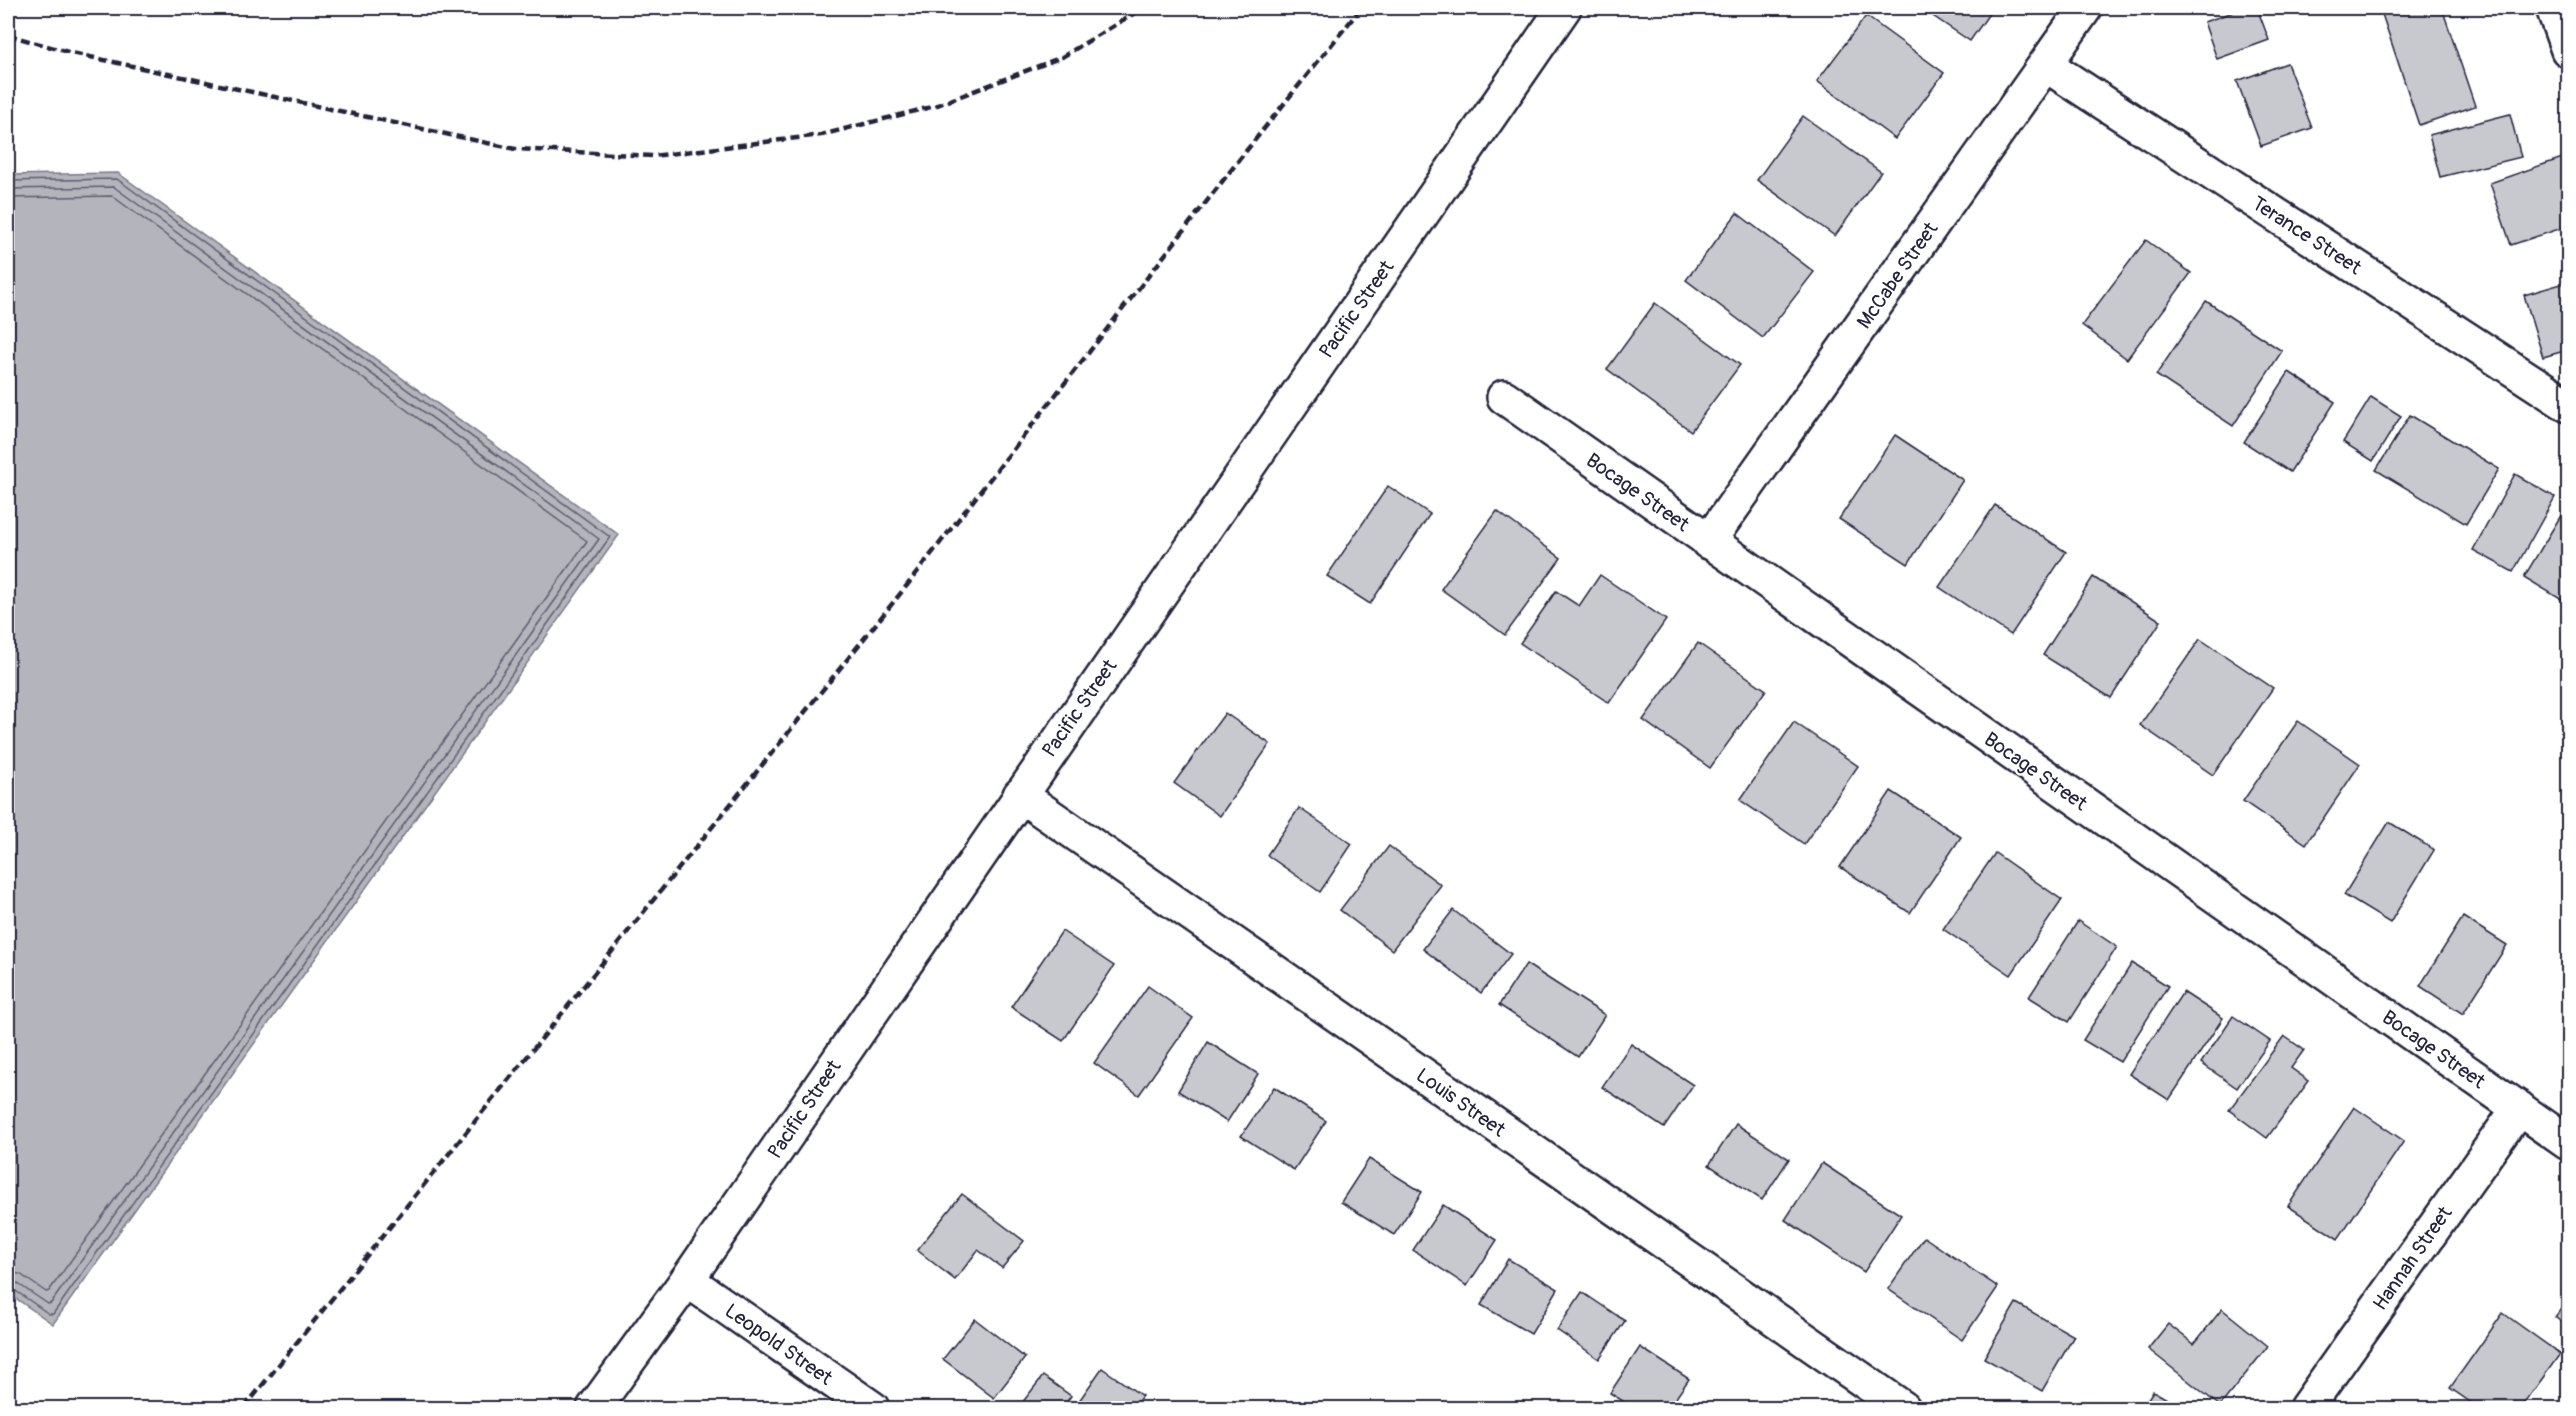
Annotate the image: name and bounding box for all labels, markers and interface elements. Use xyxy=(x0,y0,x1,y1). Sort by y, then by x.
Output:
street label: Terance Street xyxy=(2247,191,2367,281)
street label: McCabe Street xyxy=(1851,216,1944,333)
street label: Pacific Street xyxy=(1314,255,1400,363)
street label: Bocage Street xyxy=(1581,448,1695,538)
street label: Pacific Street xyxy=(1037,654,1123,762)
street label: Bocage Street xyxy=(1979,727,2093,817)
street label: Bocage Street xyxy=(2377,1005,2491,1095)
street label: Pacific Street xyxy=(762,1054,847,1163)
street label: Louis Street xyxy=(1411,1063,1511,1143)
street label: Hannah Street xyxy=(2367,1201,2458,1315)
street label: Leopold Street xyxy=(720,1298,838,1391)

